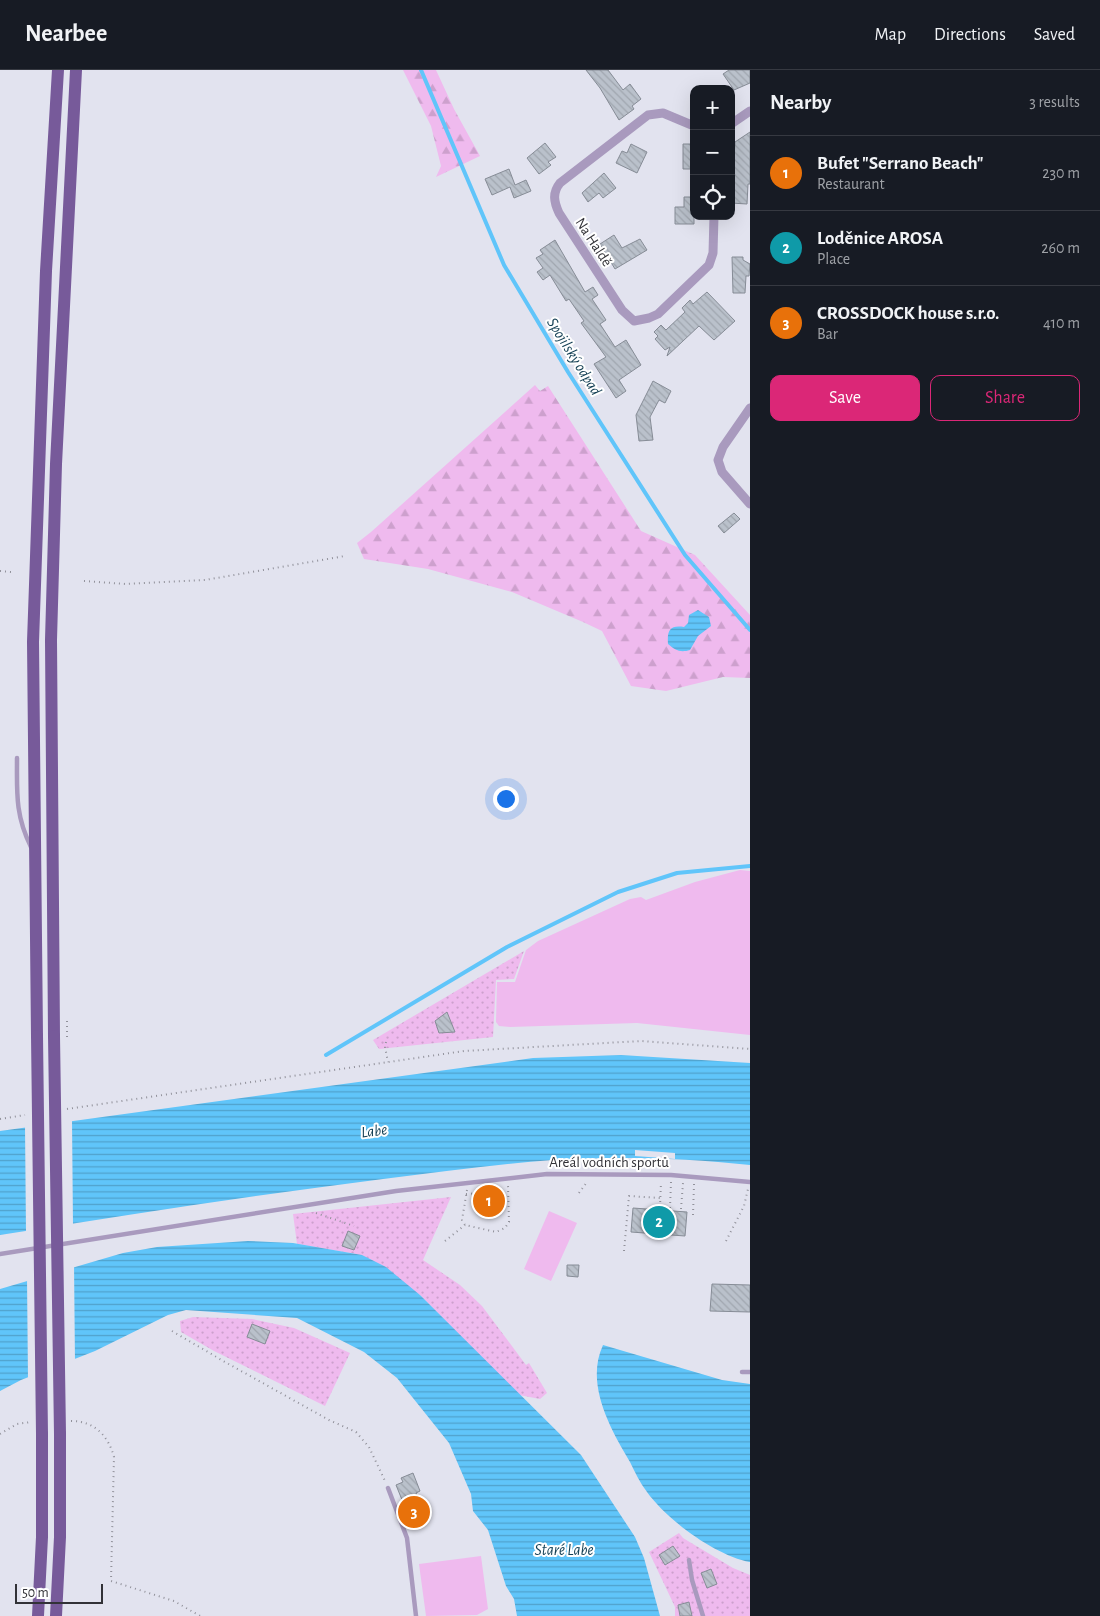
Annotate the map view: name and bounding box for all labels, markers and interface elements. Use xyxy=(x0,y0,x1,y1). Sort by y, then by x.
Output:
text: Nearbee xyxy=(25,22,107,46)
text: Map xyxy=(875,26,906,44)
text: Directions xyxy=(934,26,1006,44)
text: Saved xyxy=(1034,26,1075,44)
map controls xyxy=(690,85,735,220)
button: + xyxy=(690,85,735,130)
text: Nearby xyxy=(770,92,831,113)
text: 3 results xyxy=(1029,94,1080,110)
button: − xyxy=(690,130,735,175)
text: Bufet "Serrano Beach" xyxy=(817,154,983,173)
text: 1 xyxy=(783,165,789,181)
text: 230 m xyxy=(1042,165,1080,181)
button: locate xyxy=(690,175,735,220)
text: Restaurant xyxy=(817,176,885,192)
street label: Na Haldě xyxy=(572,215,615,269)
text: Loděnice AROSA xyxy=(817,229,943,248)
text: 2 xyxy=(782,240,790,256)
text: 260 m xyxy=(1041,240,1080,256)
text: Place xyxy=(817,251,850,267)
text: CROSSDOCK house s.r.o. xyxy=(817,304,999,323)
water label: Spojilský odpad xyxy=(543,315,604,399)
text: 3 xyxy=(783,315,789,331)
text: 410 m xyxy=(1043,315,1080,331)
text: Bar xyxy=(817,326,838,342)
button: Save xyxy=(770,375,920,421)
button: Share xyxy=(930,375,1080,421)
your location xyxy=(493,786,519,812)
water label: Labe xyxy=(360,1121,388,1141)
street label: Areál vodních sportů xyxy=(549,1155,669,1170)
pin: 1 xyxy=(473,1182,505,1220)
pin: 2 xyxy=(643,1203,675,1241)
pin: 3 xyxy=(398,1493,430,1531)
water label: Staré Labe xyxy=(534,1542,594,1558)
scale bar xyxy=(15,1581,102,1604)
text: 50 m xyxy=(22,1586,49,1600)

